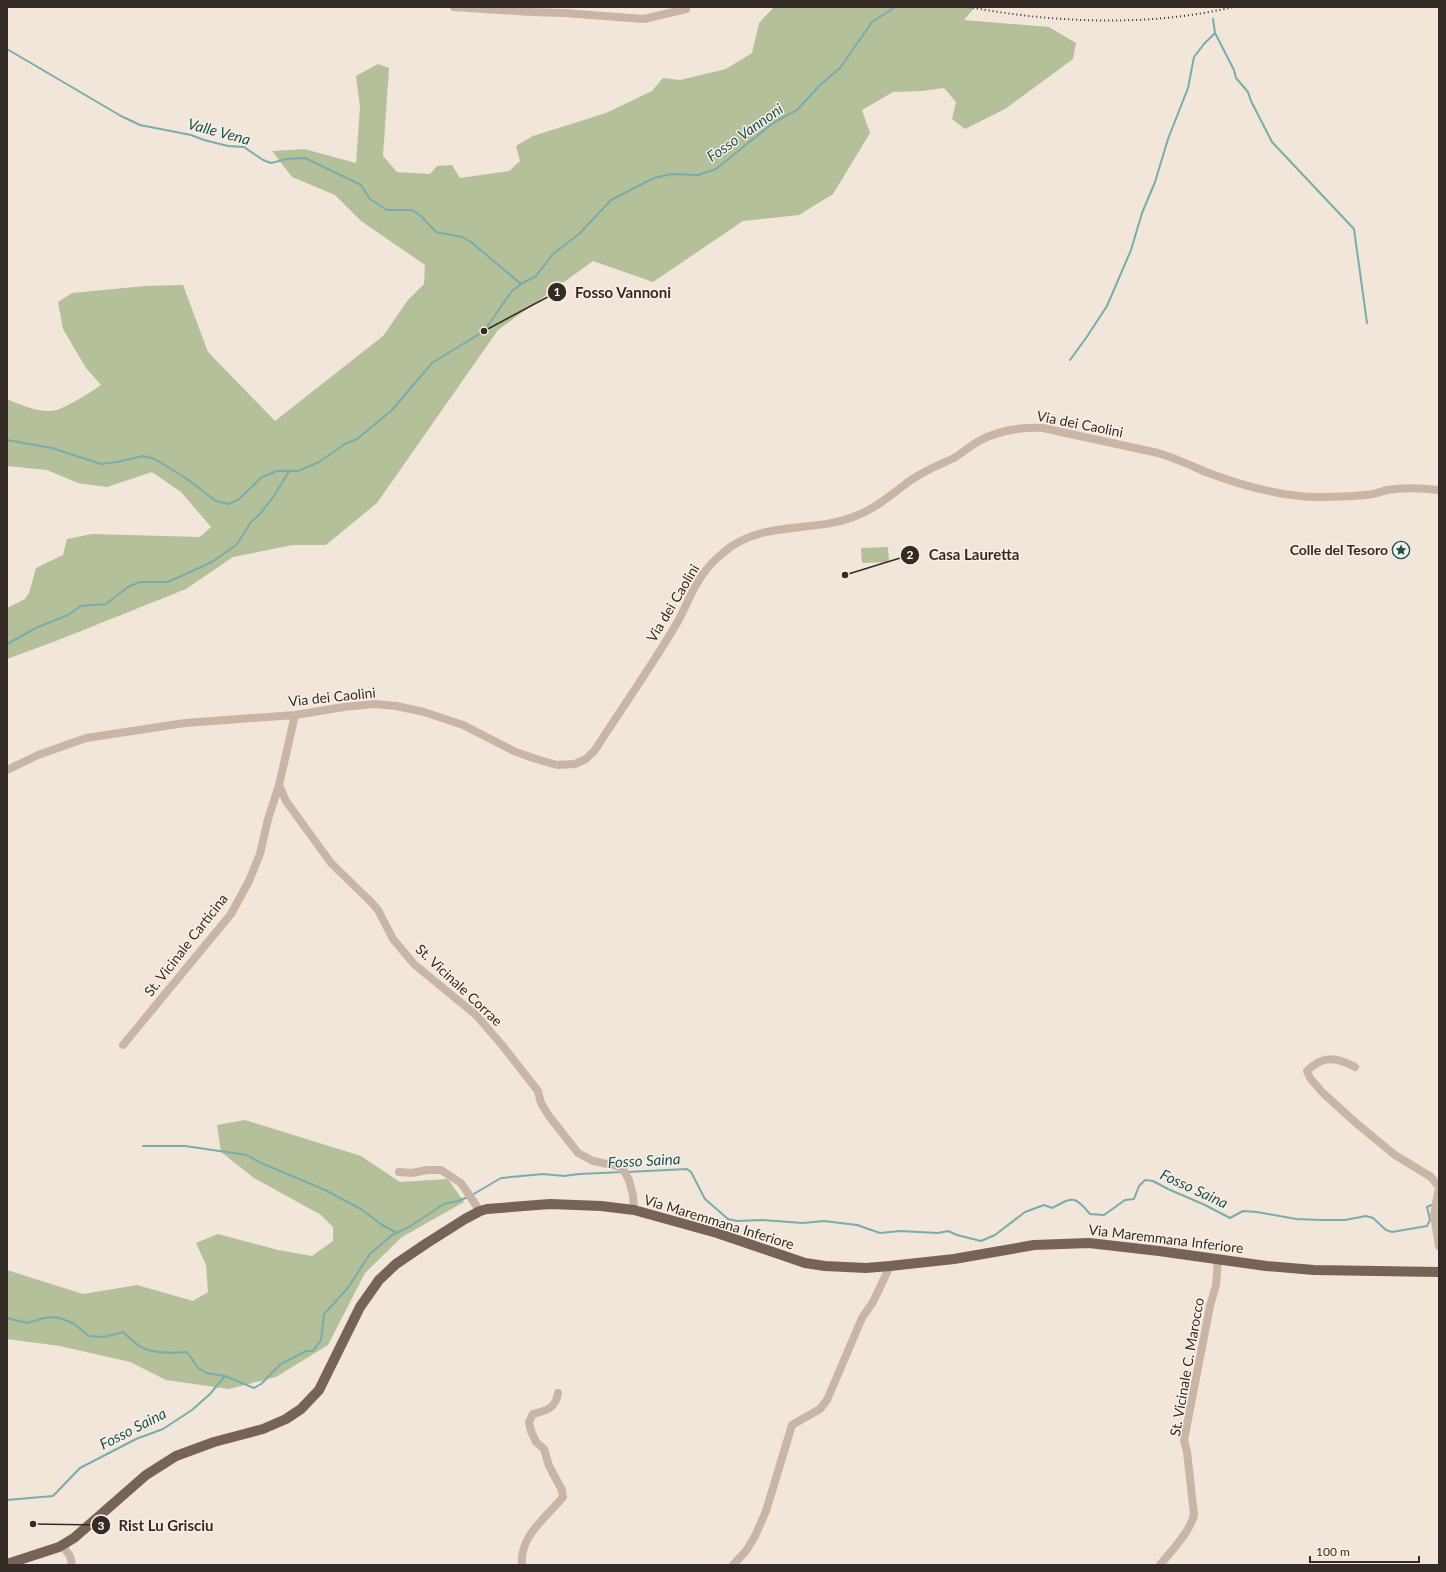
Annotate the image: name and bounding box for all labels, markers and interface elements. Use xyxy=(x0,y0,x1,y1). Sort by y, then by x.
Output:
water label: Fosso Vannoni xyxy=(703,99,786,165)
water label: Valle Vena xyxy=(186,114,253,148)
callout: Fosso Vannoni xyxy=(547,279,679,306)
text: Fosso Vannoni xyxy=(575,283,671,301)
text: 1 xyxy=(554,284,561,299)
street label: Via dei Caolini xyxy=(1035,407,1125,440)
place icon: Colle del Tesoro xyxy=(1391,540,1411,560)
place label: Colle del Tesoro xyxy=(1290,541,1388,558)
callout: Casa Lauretta xyxy=(900,542,1027,569)
text: Casa Lauretta xyxy=(929,545,1019,563)
text: 2 xyxy=(907,547,914,562)
street label: Via dei Caolini xyxy=(643,561,702,645)
street label: Via dei Caolini xyxy=(287,683,376,710)
street label: St. Vicinale Carticina xyxy=(140,890,231,999)
street label: St. Vicinale Corrae xyxy=(413,940,506,1029)
water label: Fosso Saina xyxy=(607,1149,681,1171)
water label: Fosso Saina xyxy=(1158,1165,1231,1212)
street label: Via Maremmana Inferiore xyxy=(642,1191,796,1252)
street label: Via Maremmana Inferiore xyxy=(1088,1221,1244,1256)
street label: St. Vicinale C. Marocco xyxy=(1166,1296,1207,1438)
water label: Fosso Saina xyxy=(96,1403,169,1453)
callout: Rist Lu Grisciu xyxy=(91,1512,222,1539)
text: Rist Lu Grisciu xyxy=(118,1516,214,1534)
text: 3 xyxy=(98,1518,105,1533)
scale bar xyxy=(1310,1538,1419,1564)
text: 100 m xyxy=(1316,1544,1350,1559)

